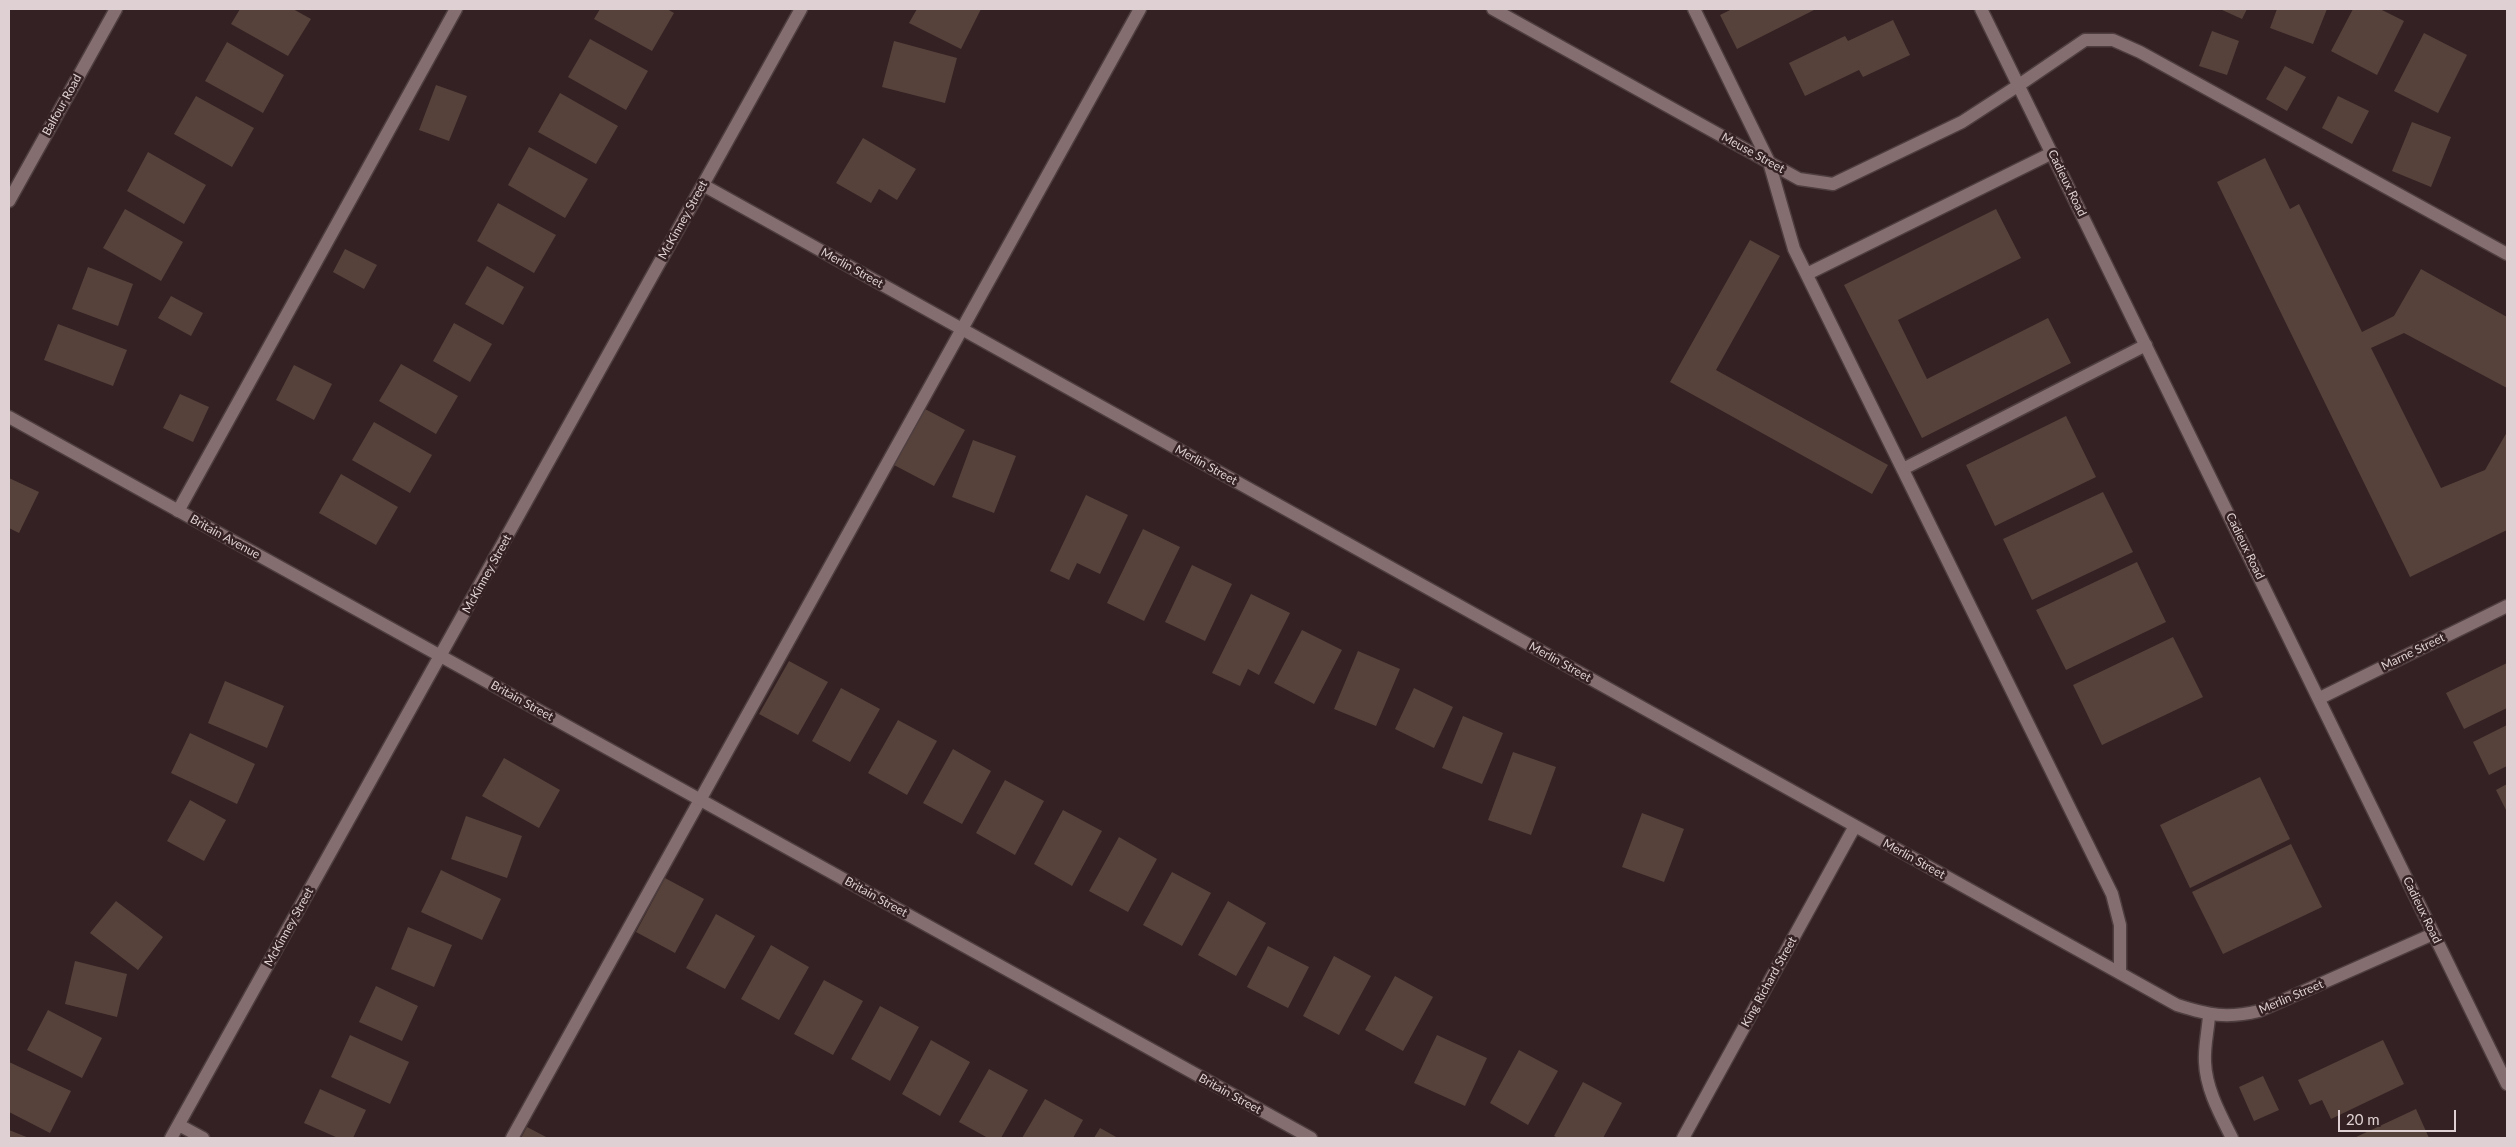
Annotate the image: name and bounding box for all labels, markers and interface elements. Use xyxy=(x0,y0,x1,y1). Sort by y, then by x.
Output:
street label: Balfour Road xyxy=(39,72,85,138)
street label: Meuse Street xyxy=(1719,130,1787,176)
street label: Cadieux Road xyxy=(2045,147,2089,219)
street label: McKinney Street xyxy=(655,178,711,262)
street label: Merlin Street xyxy=(818,245,886,291)
street label: Merlin Street xyxy=(1172,442,1240,488)
street label: Cadieux Road xyxy=(2223,510,2267,582)
street label: Britain Avenue xyxy=(188,512,262,562)
street label: McKinney Street xyxy=(459,532,515,616)
street label: Marne Street xyxy=(2379,630,2447,674)
street label: Merlin Street xyxy=(1526,639,1594,685)
street label: Britain Street xyxy=(488,678,556,724)
street label: Merlin Street xyxy=(1880,836,1948,882)
street label: Britain Street xyxy=(842,874,910,920)
street label: Cadieux Road xyxy=(2400,874,2444,946)
street label: McKinney Street xyxy=(261,885,317,969)
street label: King Richard Street xyxy=(1738,934,1800,1030)
street label: Merlin Street xyxy=(2257,977,2325,1017)
street label: Britain Street xyxy=(1196,1071,1264,1117)
scale bar xyxy=(2341,1100,2458,1132)
text: 20 m xyxy=(2346,1110,2380,1128)

